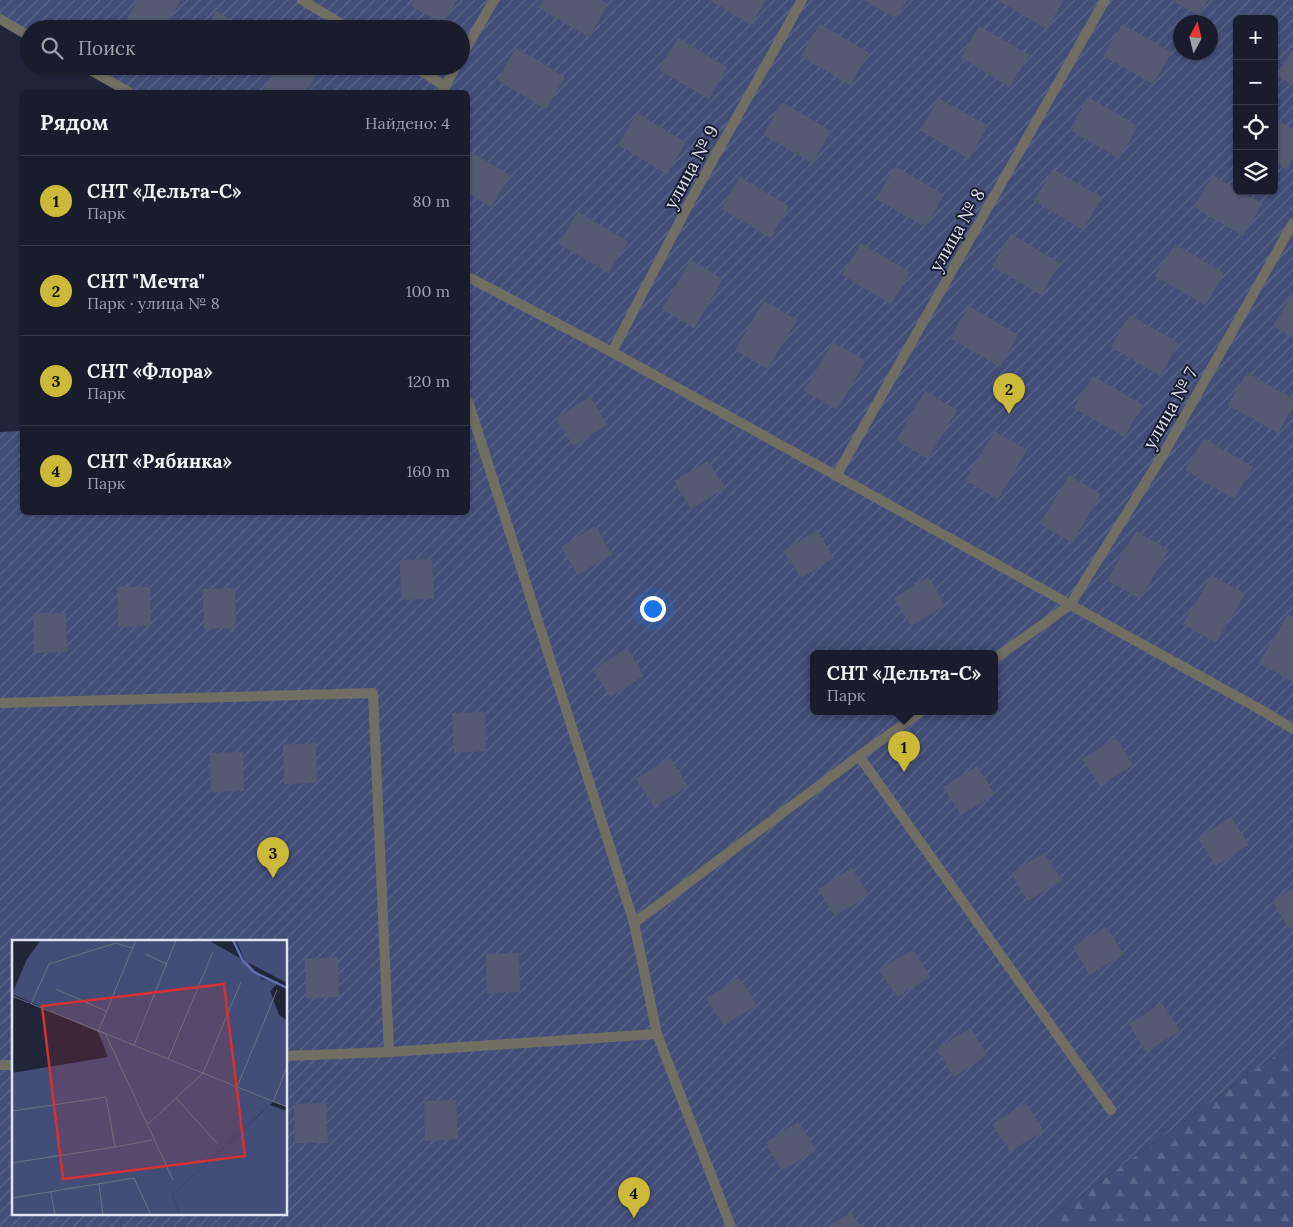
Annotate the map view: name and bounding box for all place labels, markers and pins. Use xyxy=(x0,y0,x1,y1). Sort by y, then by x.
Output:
pin: 2 xyxy=(993,373,1025,414)
pin: 1 xyxy=(888,731,920,772)
pin: 3 xyxy=(257,837,289,878)
pin: 4 xyxy=(618,1177,650,1218)

